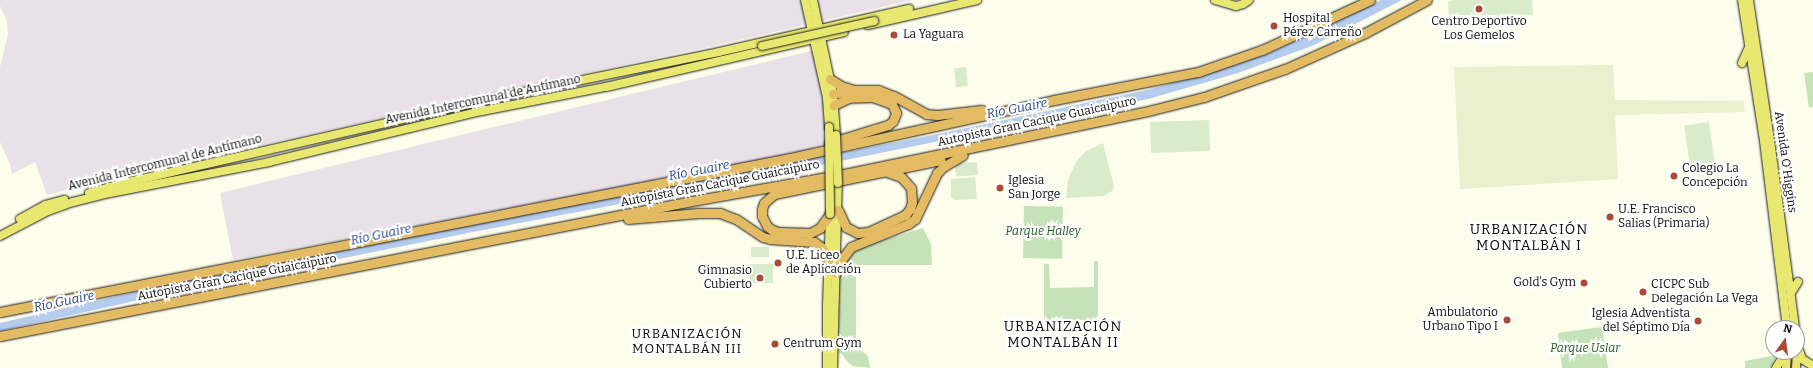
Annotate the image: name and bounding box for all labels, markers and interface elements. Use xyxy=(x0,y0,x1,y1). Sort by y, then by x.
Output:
marker: Centro Deportivo Los Gemelos xyxy=(1474,4,1484,14)
place label: Hospital Pérez Carreño xyxy=(1283,12,1362,40)
place label: Centro Deportivo Los Gemelos xyxy=(1431,15,1527,43)
marker: Hospital Pérez Carreño xyxy=(1268,20,1280,32)
place label: La Yaguara xyxy=(903,28,964,42)
marker: La Yaguara xyxy=(888,29,900,41)
street label: Avenida Intercomunal de Antímano xyxy=(384,72,582,128)
street label: Autopista Gran Cacique Guaicaipuro xyxy=(936,94,1138,150)
water label: Río Guaire xyxy=(985,95,1049,123)
street label: Avenida O'Higgins xyxy=(1771,110,1799,214)
street label: Avenida Intercomunal de Antímano xyxy=(67,132,263,194)
water label: Río Guaire xyxy=(667,157,731,185)
street label: Autopista Gran Cacique Guaicaipuro xyxy=(619,158,821,210)
place label: Colegio La Concepción xyxy=(1682,162,1748,190)
marker: Colegio La Concepción xyxy=(1669,171,1679,181)
place label: Iglesia San Jorge xyxy=(1008,174,1060,202)
marker: Iglesia San Jorge xyxy=(995,183,1005,193)
place label: U.E. Francisco Salias (Primaria) xyxy=(1618,203,1709,231)
marker: U.E. Francisco Salias (Primaria) xyxy=(1605,212,1615,222)
water label: Río Guaire xyxy=(349,221,413,249)
district label: URBANIZACIÓN MONTALBÁN I xyxy=(1470,222,1588,254)
park label: Parque Halley xyxy=(1005,225,1081,239)
place label: U.E. Liceo de Aplicación xyxy=(786,249,861,277)
street label: Autopista Gran Cacique Guaicaipuro xyxy=(136,252,338,304)
marker: U.E. Liceo de Aplicación xyxy=(773,258,783,268)
place label: Gimnasio Cubierto xyxy=(698,264,752,292)
marker: Gimnasio Cubierto xyxy=(755,273,765,283)
place label: Gold's Gym xyxy=(1513,276,1576,290)
marker: Gold's Gym xyxy=(1579,278,1589,288)
place label: CICPC Sub Delegación La Vega xyxy=(1651,278,1758,306)
marker: CICPC Sub Delegación La Vega xyxy=(1638,287,1648,297)
water label: Río Guaire xyxy=(32,288,96,316)
place label: Ambulatorio Urbano Tipo I xyxy=(1423,306,1498,334)
place label: Iglesia Adventista del Séptimo Día xyxy=(1591,307,1690,335)
marker: Ambulatorio Urbano Tipo I xyxy=(1501,314,1513,326)
marker: Iglesia Adventista del Séptimo Día xyxy=(1693,316,1703,326)
district label: URBANIZACIÓN MONTALBÁN II xyxy=(1004,319,1122,352)
north arrow xyxy=(1765,320,1805,360)
text: N xyxy=(1782,322,1793,336)
district label: URBANIZACIÓN MONTALBÁN III xyxy=(631,327,743,358)
place label: Centrum Gym xyxy=(783,337,862,351)
marker: Centrum Gym xyxy=(770,339,780,349)
park label: Parque Uslar xyxy=(1550,342,1620,356)

